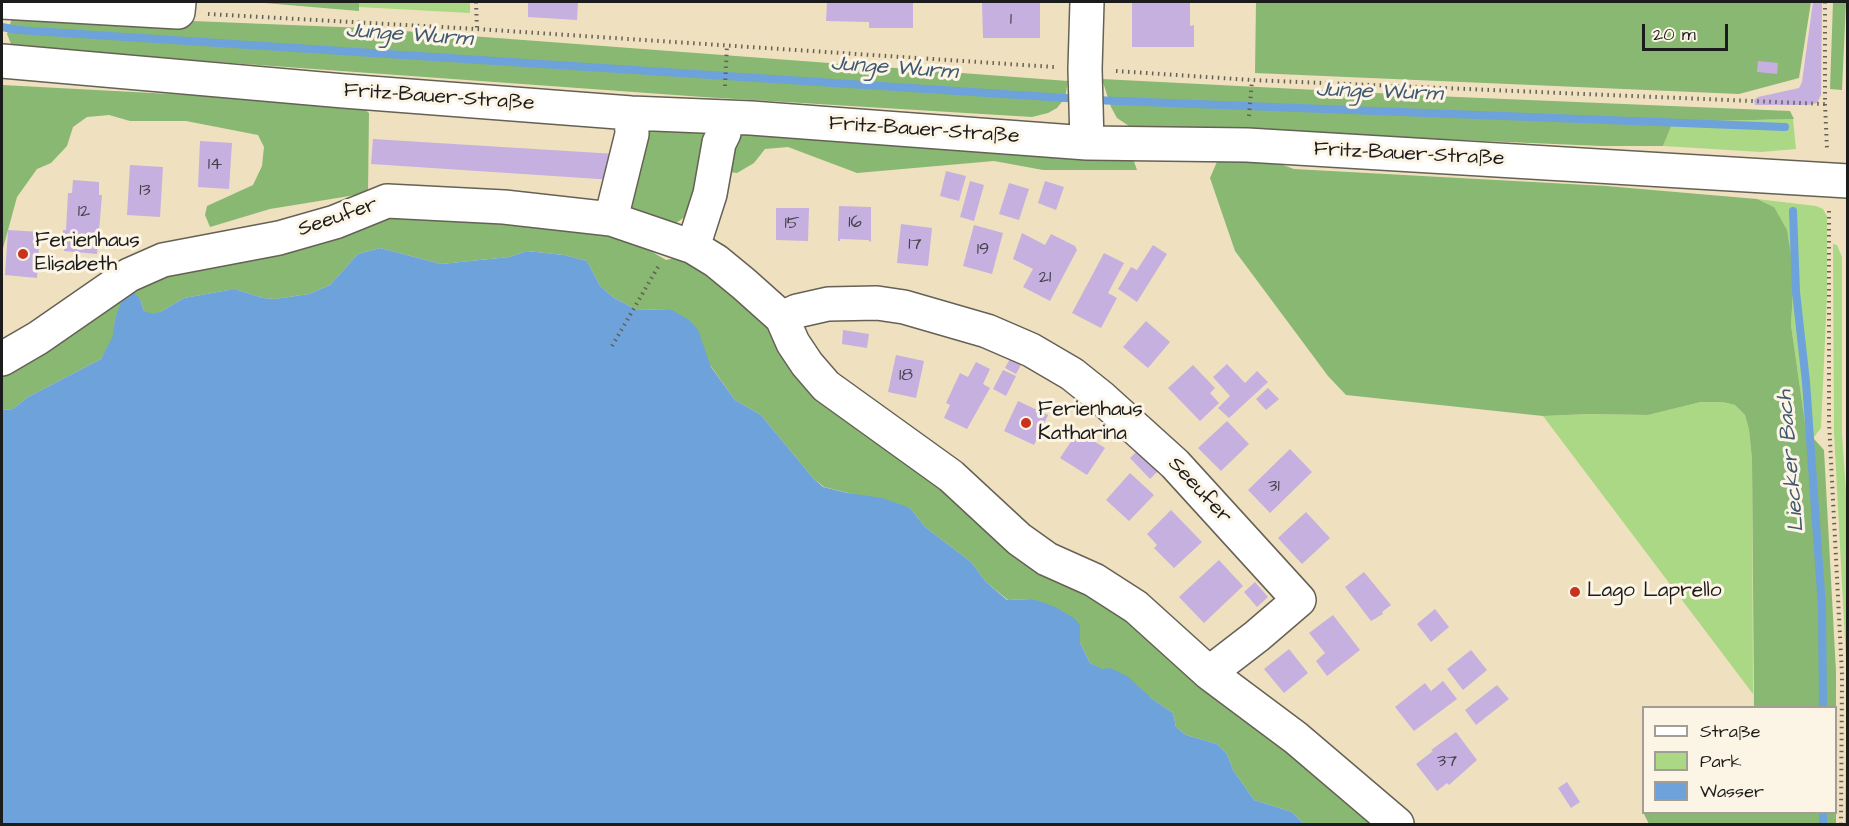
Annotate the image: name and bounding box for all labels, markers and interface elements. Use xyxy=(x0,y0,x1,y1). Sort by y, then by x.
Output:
house number: 1 xyxy=(1010,9,1012,31)
scale bar xyxy=(1645,12,1730,50)
water label: Junge Wurm xyxy=(345,18,473,54)
text: 20 m xyxy=(1653,22,1696,47)
water label: Junge Wurm xyxy=(830,51,958,87)
water label: Junge Wurm xyxy=(1315,78,1443,108)
street label: Fritz-Bauer-Straße xyxy=(343,79,535,117)
street label: Fritz-Bauer-Straße xyxy=(828,112,1020,150)
street label: Fritz-Bauer-Straße xyxy=(1313,137,1505,173)
house number: 14 xyxy=(208,154,222,176)
house number: 13 xyxy=(139,180,151,202)
street label: Seeufer xyxy=(295,193,381,243)
house number: 12 xyxy=(78,201,90,223)
house number: 16 xyxy=(848,212,862,234)
house number: 15 xyxy=(784,213,800,235)
place label: Ferienhaus Elisabeth xyxy=(35,229,140,279)
house number: 17 xyxy=(908,234,922,256)
house number: 19 xyxy=(977,239,989,261)
marker: Ferienhaus Elisabeth xyxy=(16,247,30,261)
house number: 21 xyxy=(1039,267,1051,289)
house number: 18 xyxy=(899,365,913,387)
water label: Liecker Bach xyxy=(1773,389,1811,533)
place label: Ferienhaus Katharina xyxy=(1038,398,1143,448)
marker: Ferienhaus Katharina xyxy=(1019,416,1033,430)
street label: Seeufer xyxy=(1162,452,1236,530)
house number: 31 xyxy=(1268,476,1280,498)
place label: Lago Laprello xyxy=(1587,579,1722,605)
marker: Lago Laprello xyxy=(1568,585,1582,599)
legend xyxy=(1642,706,1837,814)
text: Straße xyxy=(1700,719,1760,744)
text: Park xyxy=(1700,749,1742,774)
house number: 37 xyxy=(1437,751,1457,773)
text: Wasser xyxy=(1700,779,1764,804)

